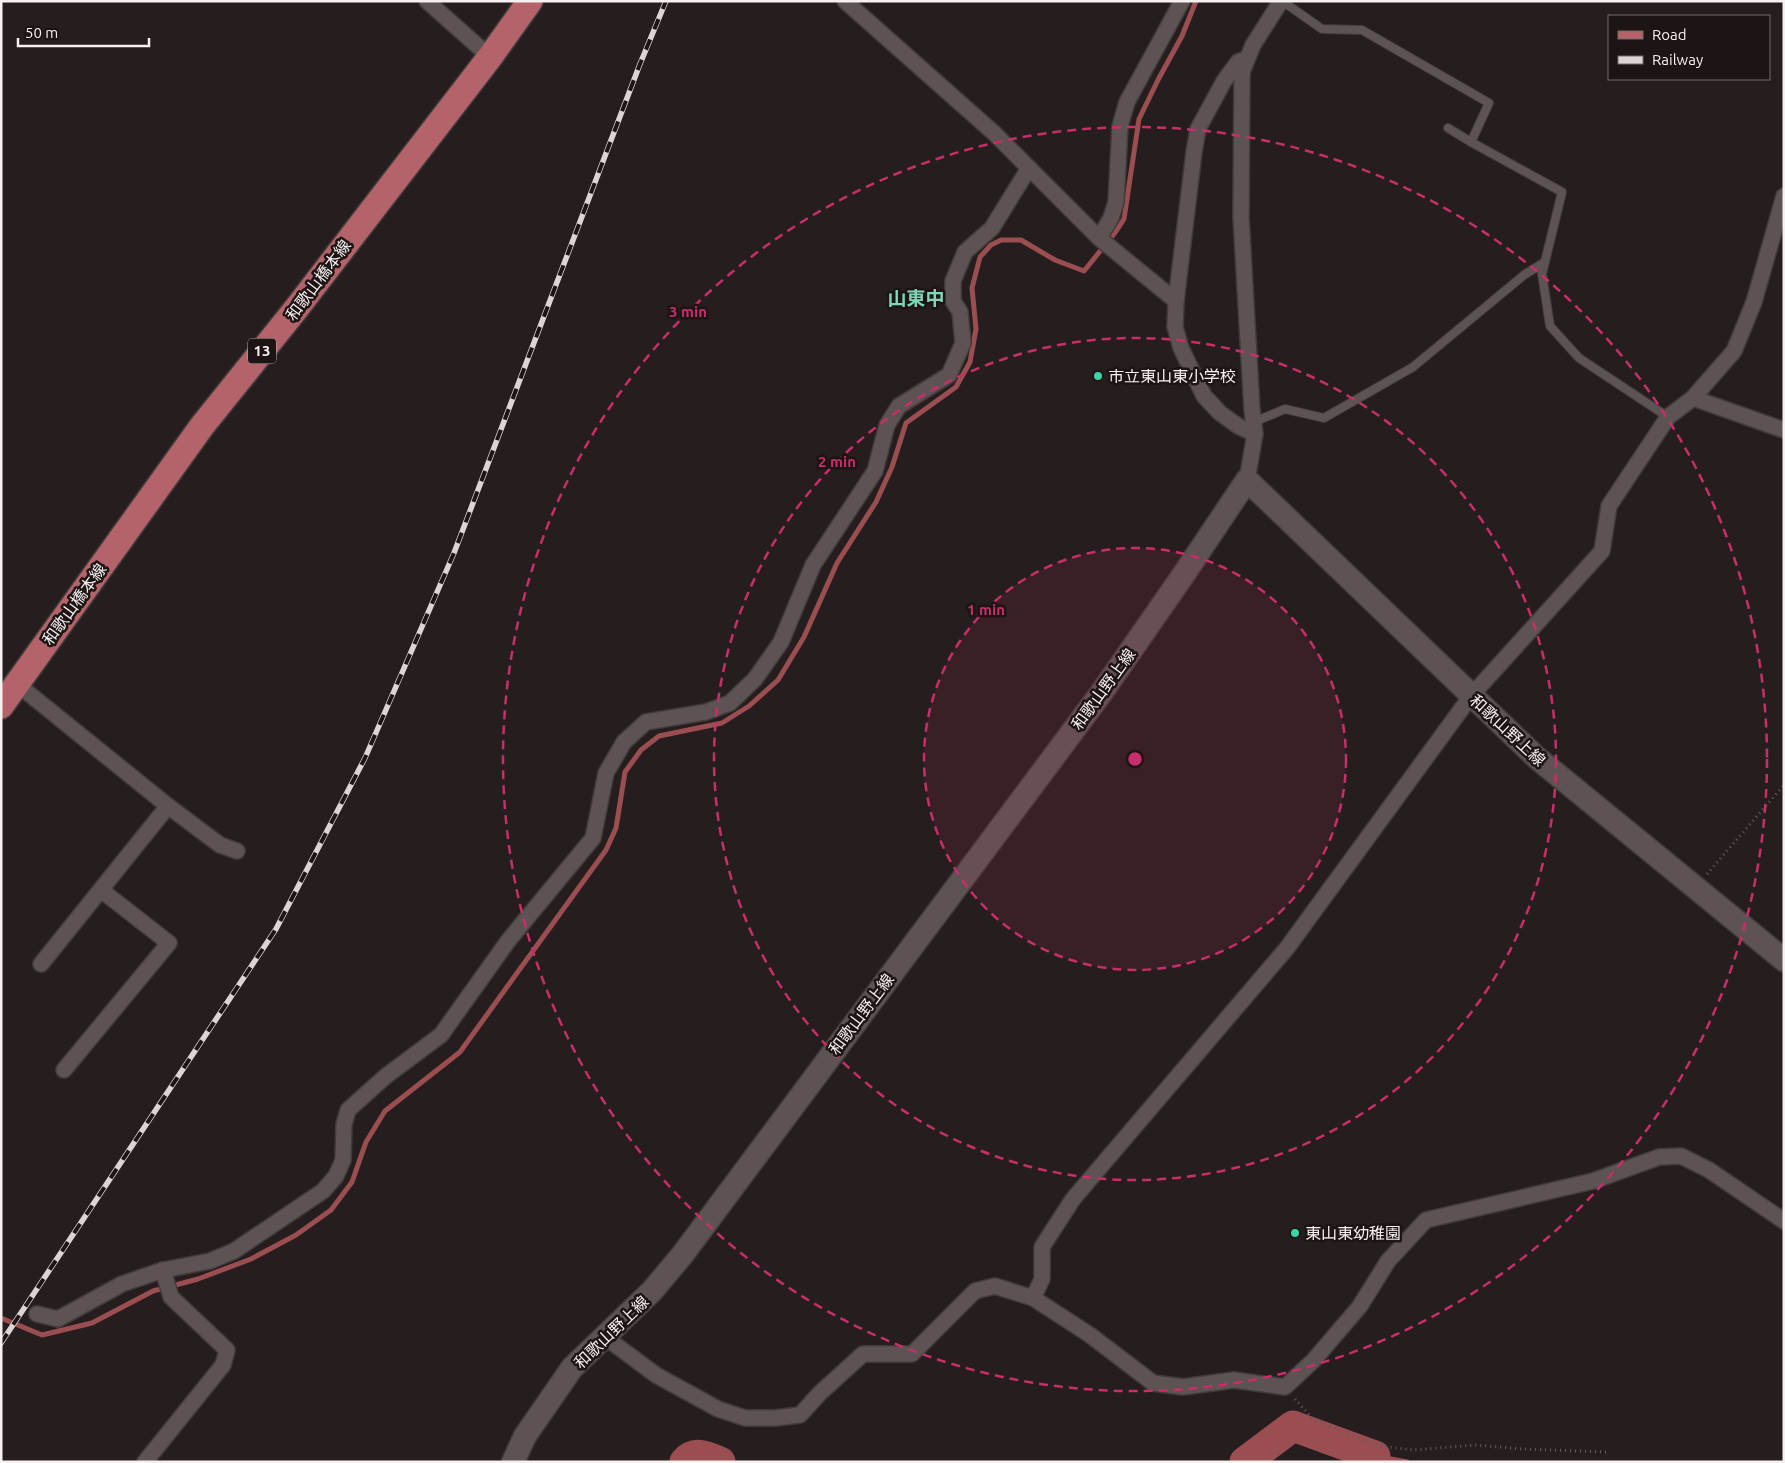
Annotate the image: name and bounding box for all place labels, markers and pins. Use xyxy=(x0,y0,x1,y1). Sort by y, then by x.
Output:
place label: 市立東山東小学校 xyxy=(1108,367,1236,385)
marker: 市立東山東小学校 xyxy=(1092,370,1104,382)
centre of rings xyxy=(1126,750,1144,768)
place label: 東山東幼稚園 xyxy=(1305,1224,1401,1242)
marker: 東山東幼稚園 xyxy=(1289,1227,1301,1239)

